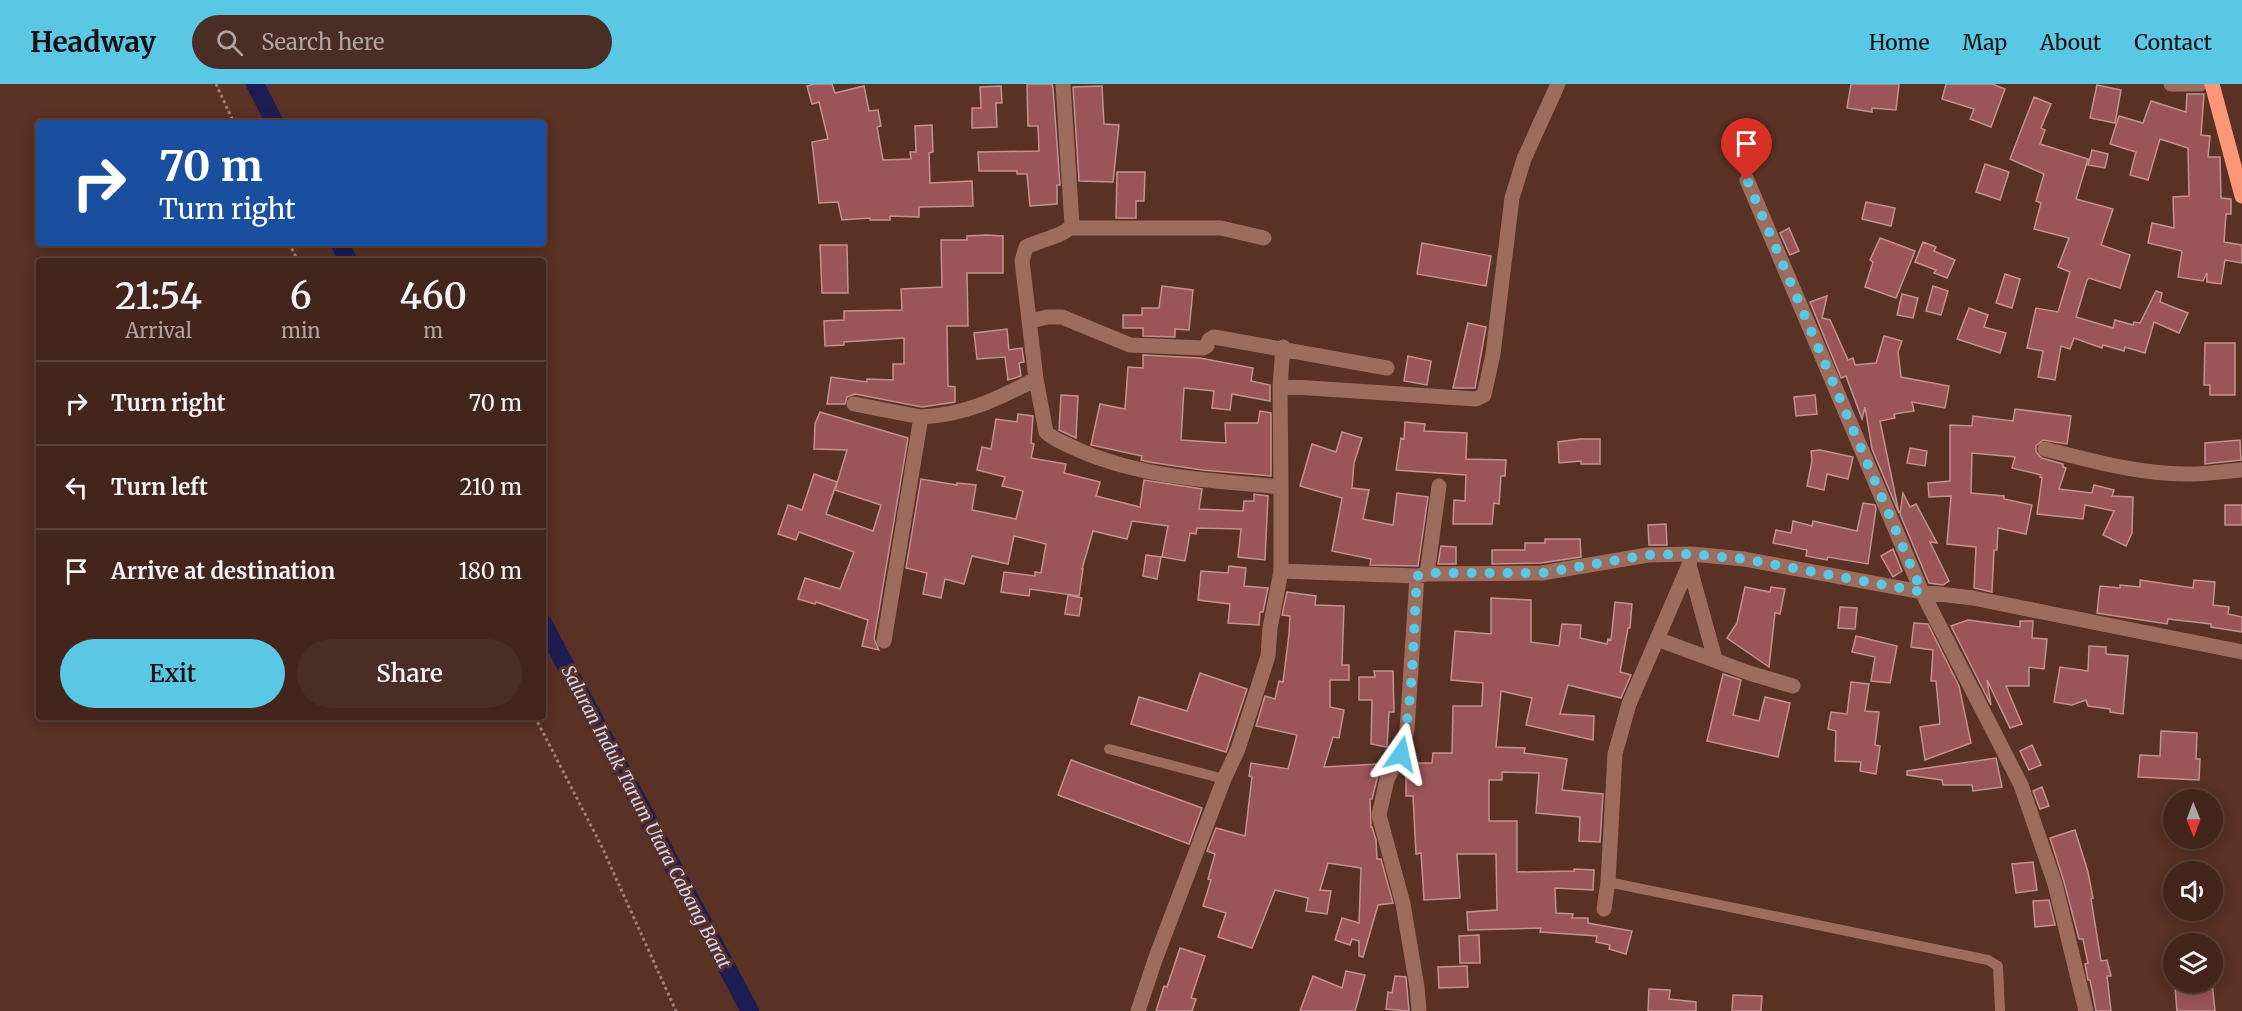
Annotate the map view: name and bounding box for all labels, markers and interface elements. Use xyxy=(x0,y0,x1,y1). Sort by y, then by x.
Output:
search box xyxy=(192,15,612,69)
text: Headway xyxy=(30,24,156,60)
icon: search xyxy=(213,26,246,59)
text: Search here xyxy=(261,28,385,56)
text: Home xyxy=(1869,29,1929,56)
text: Map xyxy=(1962,29,2007,56)
text: About xyxy=(2040,29,2101,56)
text: Contact xyxy=(2134,29,2212,56)
pin xyxy=(1721,118,1772,180)
icon: arrive xyxy=(1730,127,1763,160)
text: 70 m xyxy=(159,140,263,192)
icon: right xyxy=(60,144,138,222)
text: Turn right xyxy=(159,192,296,226)
text: 21:54 xyxy=(115,274,202,319)
text: 6 xyxy=(290,274,312,319)
text: 460 xyxy=(400,274,467,319)
text: Arrival xyxy=(125,318,192,343)
text: min xyxy=(281,318,321,343)
text: m xyxy=(423,318,443,343)
icon: right xyxy=(60,387,93,420)
text: Turn right xyxy=(111,389,225,417)
text: 70 m xyxy=(469,389,522,417)
icon: left xyxy=(60,471,93,504)
text: Turn left xyxy=(111,473,208,501)
text: 210 m xyxy=(459,473,522,501)
icon: arrive xyxy=(60,555,93,588)
text: Arrive at destination xyxy=(111,557,335,585)
text: 180 m xyxy=(458,557,522,585)
button: Exit xyxy=(60,639,285,708)
button: Share xyxy=(297,639,522,708)
water label: Saluran Induk Tarum Utara Cabang Barat xyxy=(556,661,737,973)
position arrow xyxy=(1369,722,1433,786)
north arrow xyxy=(2163,789,2223,849)
map controls xyxy=(2163,789,2223,993)
button: sound xyxy=(2163,861,2223,921)
button: layers xyxy=(2163,933,2223,993)

